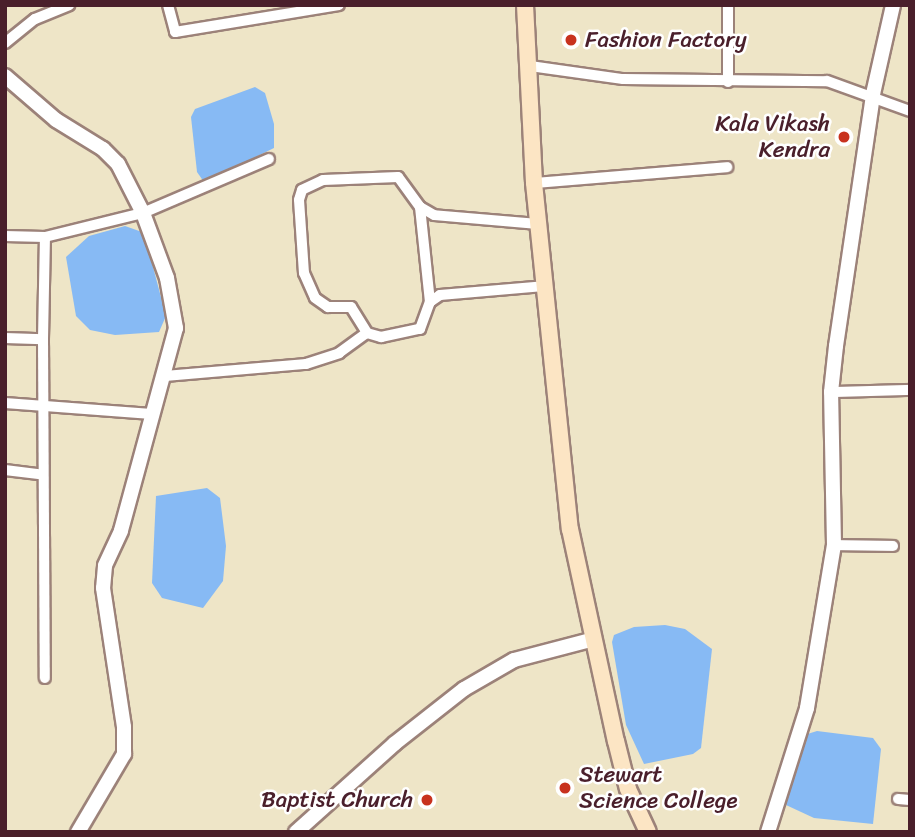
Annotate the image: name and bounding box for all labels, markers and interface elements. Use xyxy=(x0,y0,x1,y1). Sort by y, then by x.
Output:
place label: Fashion Factory xyxy=(585,26,747,54)
marker: Fashion Factory xyxy=(563,32,579,48)
place label: Kala Vikash Kendra xyxy=(714,110,830,164)
marker: Kala Vikash Kendra xyxy=(836,129,852,145)
place label: Stewart Science College xyxy=(579,761,738,815)
marker: Stewart Science College xyxy=(557,780,573,796)
place label: Baptist Church xyxy=(261,786,413,814)
marker: Baptist Church xyxy=(419,792,435,808)

